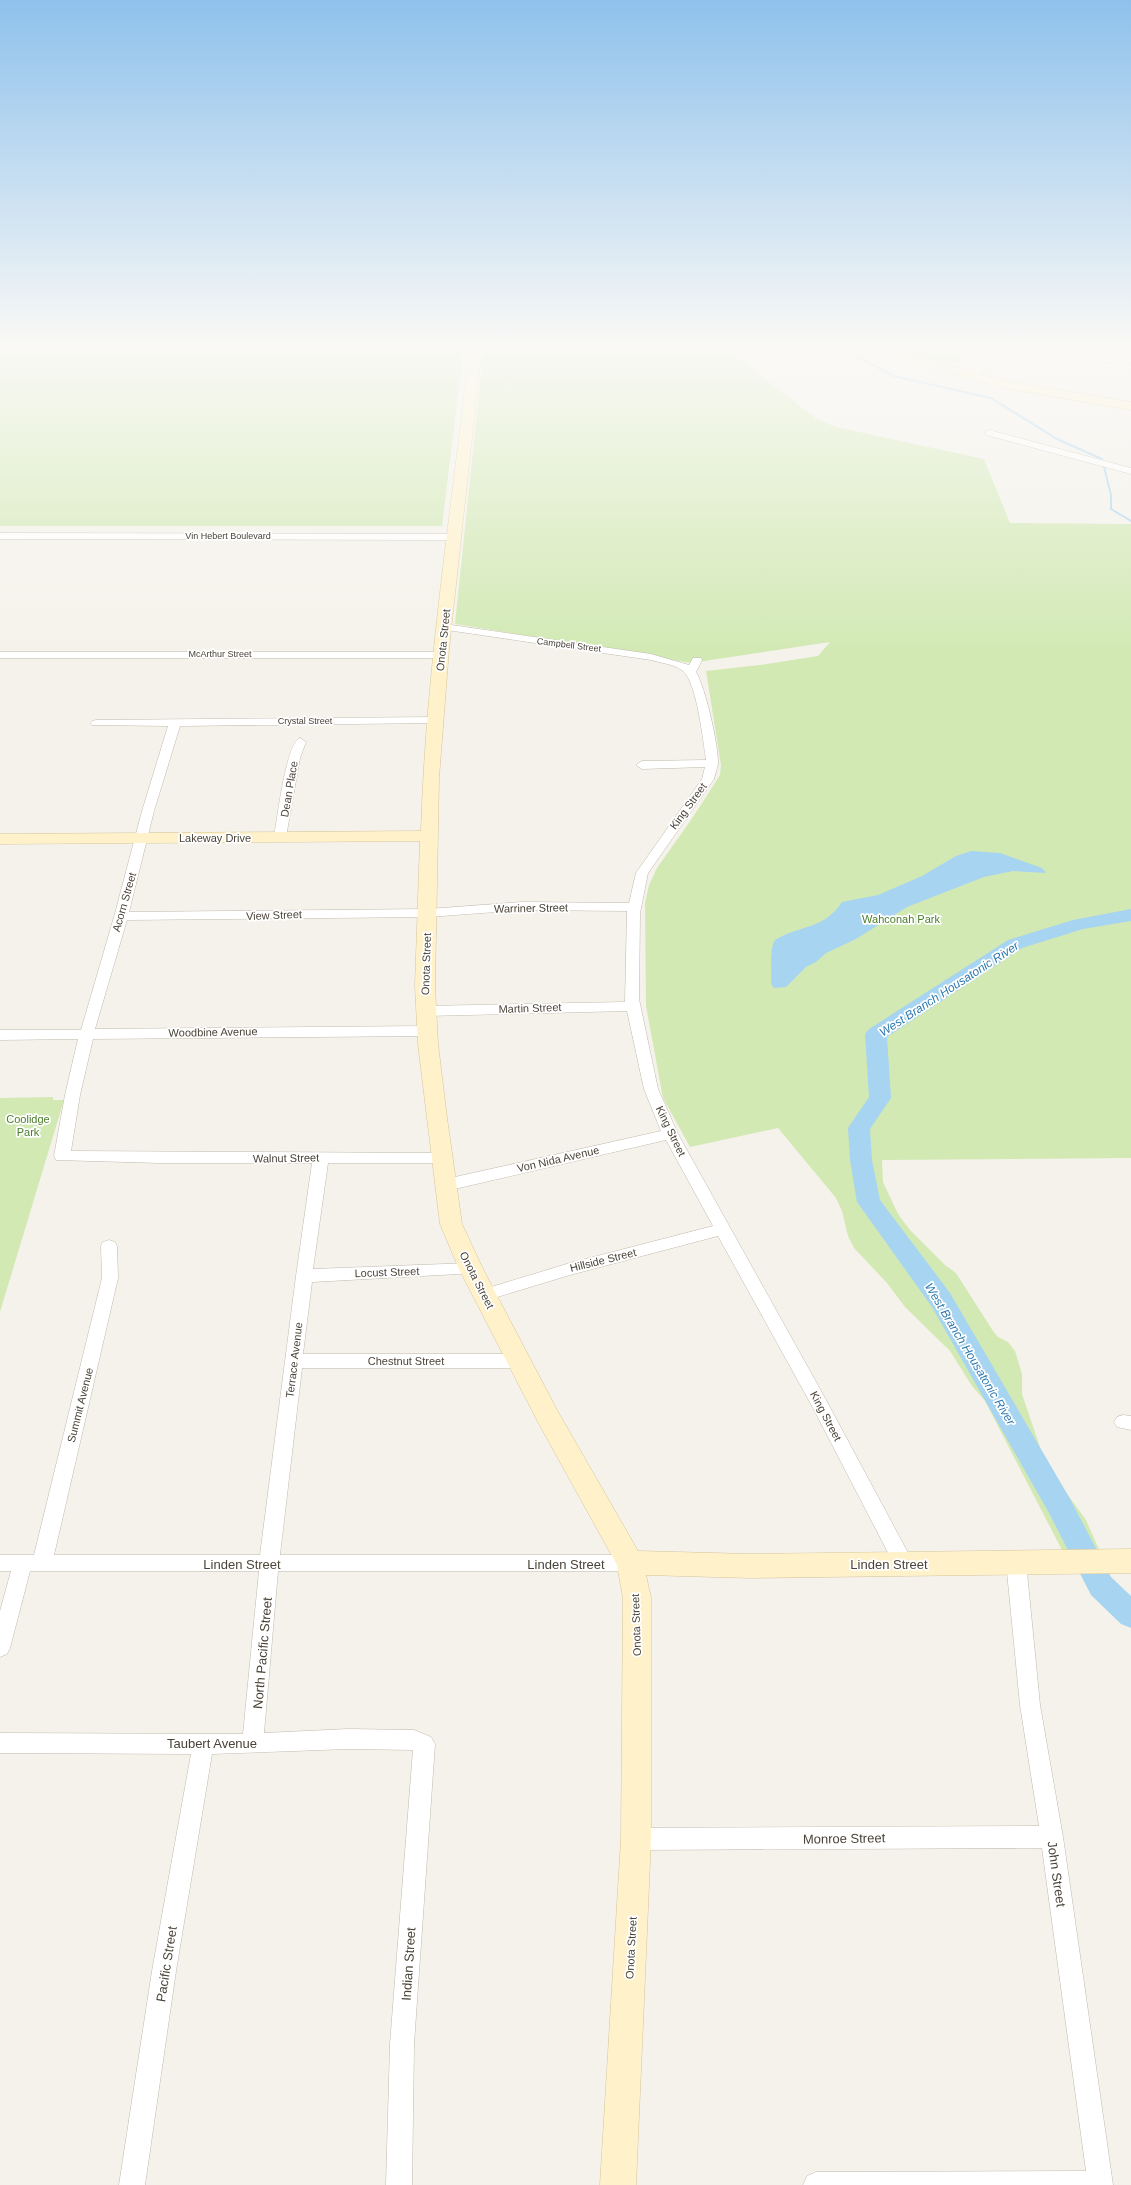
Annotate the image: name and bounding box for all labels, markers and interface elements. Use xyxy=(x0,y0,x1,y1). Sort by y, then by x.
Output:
street label: Vin Hebert Boulevard xyxy=(185,531,271,541)
street label: Onota Street xyxy=(434,608,452,672)
street label: Campbell Street xyxy=(536,636,602,654)
street label: McArthur Street xyxy=(188,649,252,659)
street label: Crystal Street xyxy=(278,716,333,726)
street label: Dean Place xyxy=(278,760,300,818)
street label: King Street xyxy=(667,780,709,832)
street label: Lakeway Drive xyxy=(179,832,251,844)
street label: Acorn Street xyxy=(110,871,138,933)
street label: Warriner Street xyxy=(494,901,568,915)
street label: View Street xyxy=(246,908,302,922)
park label: Wahconah Park xyxy=(862,913,940,925)
street label: Onota Street xyxy=(419,933,433,995)
water label: West Branch Housatonic River xyxy=(877,938,1022,1039)
street label: Martin Street xyxy=(498,1001,562,1015)
street label: Woodbine Avenue xyxy=(168,1025,258,1039)
street label: King Street xyxy=(654,1104,688,1158)
park label: Coolidge Park xyxy=(6,1113,50,1138)
street label: Von Nida Avenue xyxy=(516,1144,600,1174)
street label: Walnut Street xyxy=(253,1151,319,1165)
street label: Hillside Street xyxy=(569,1246,637,1274)
street label: Onota Street xyxy=(457,1249,497,1311)
street label: Locust Street xyxy=(354,1265,420,1279)
water label: West Branch Housatonic River xyxy=(922,1280,1019,1428)
street label: Terrace Avenue xyxy=(283,1321,305,1399)
street label: Chestnut Street xyxy=(368,1355,444,1367)
street label: Summit Avenue xyxy=(65,1366,95,1444)
street label: King Street xyxy=(808,1389,844,1443)
street label: Linden Street xyxy=(203,1557,281,1572)
street label: Linden Street xyxy=(527,1557,605,1572)
street label: Linden Street xyxy=(850,1557,928,1572)
street label: Onota Street xyxy=(629,1594,643,1656)
street label: North Pacific Street xyxy=(250,1596,275,1709)
street label: Taubert Avenue xyxy=(167,1736,257,1751)
street label: Monroe Street xyxy=(803,1830,886,1847)
street label: John Street xyxy=(1044,1840,1069,1908)
street label: Onota Street xyxy=(623,1917,639,1979)
street label: Pacific Street xyxy=(153,1925,180,2003)
street label: Indian Street xyxy=(398,1926,419,2001)

